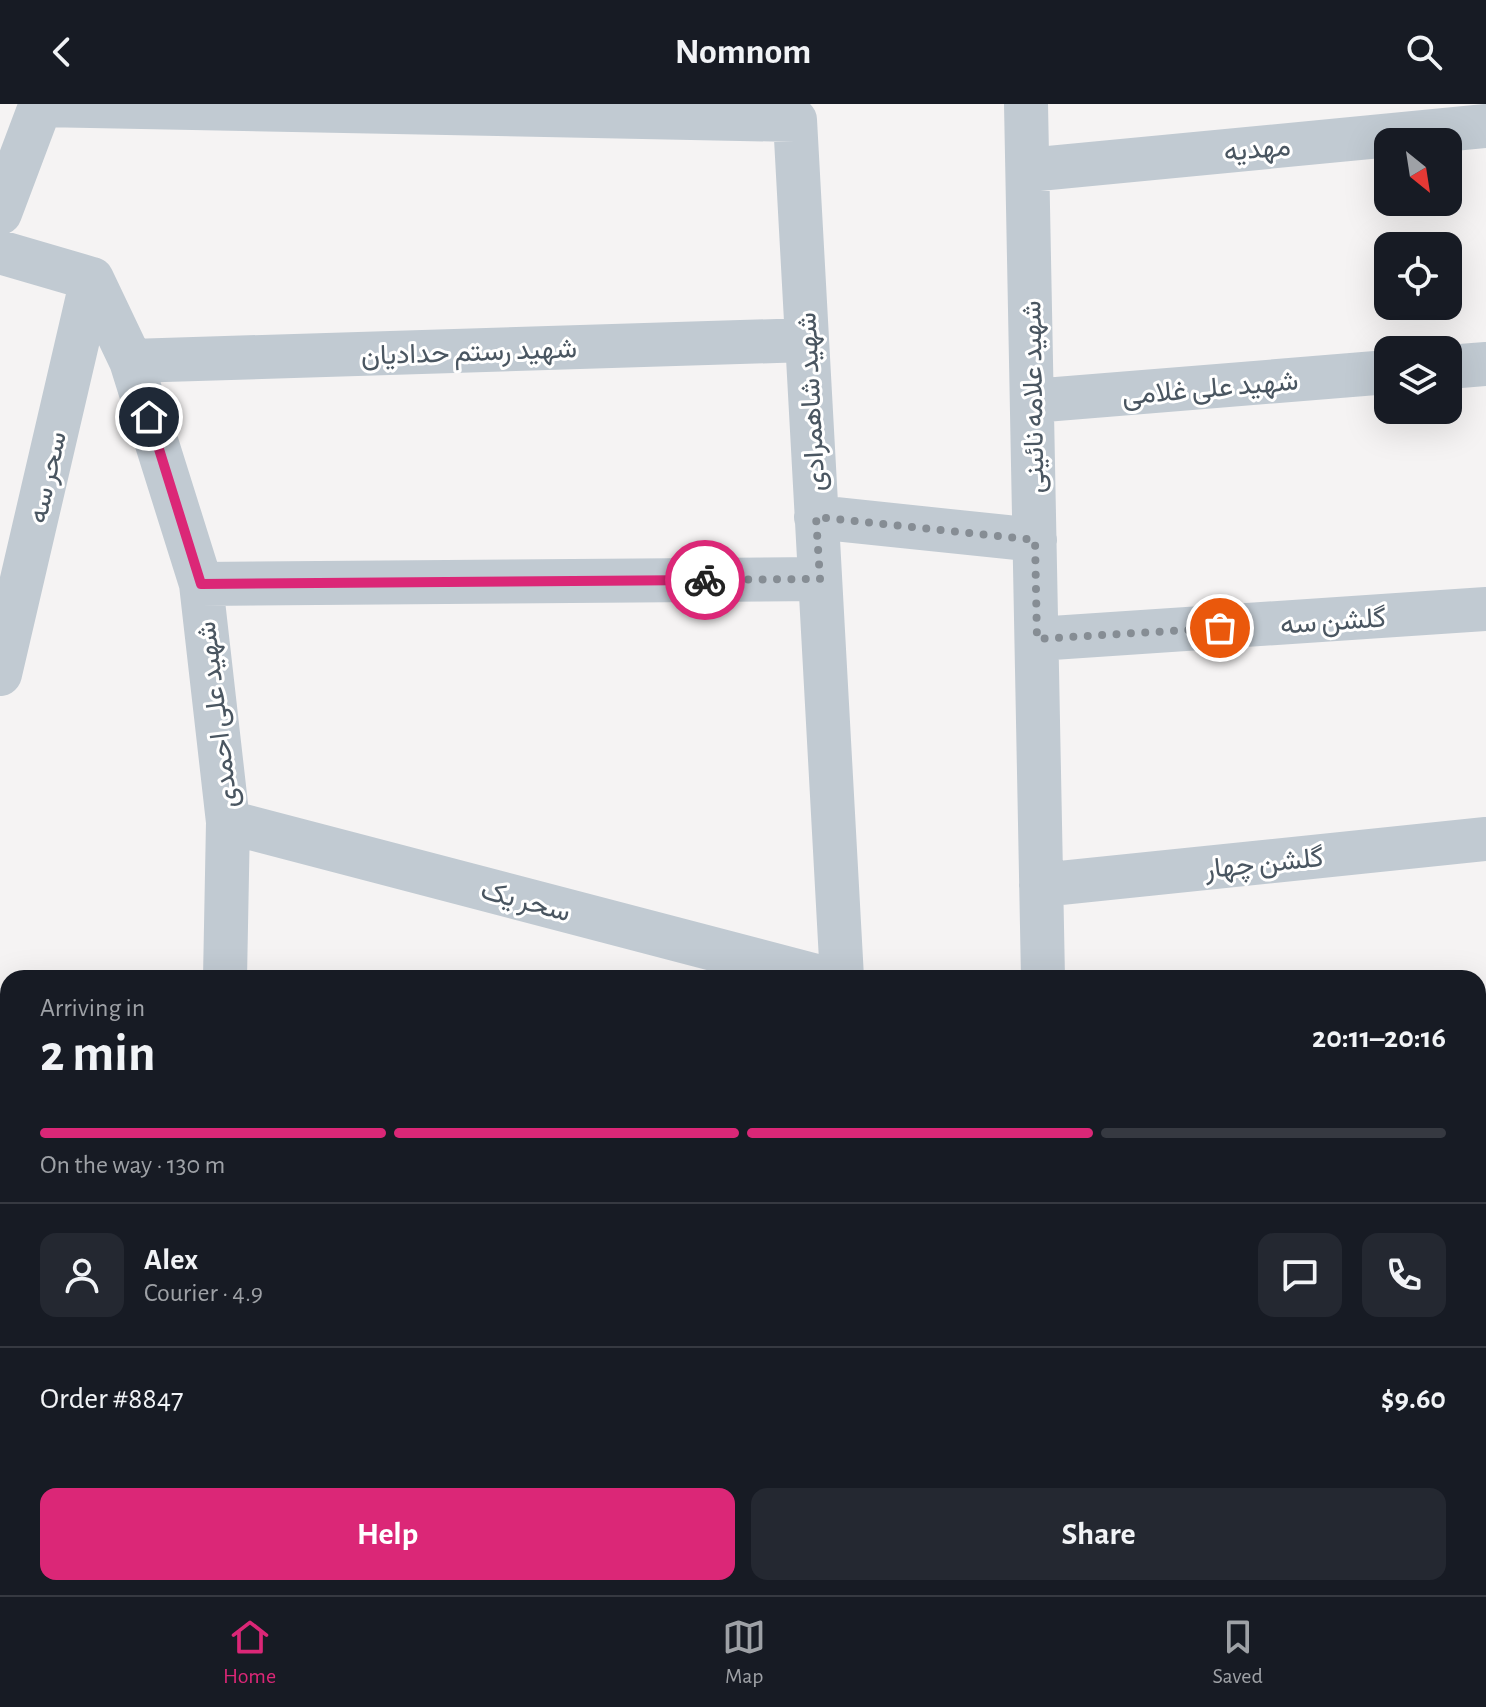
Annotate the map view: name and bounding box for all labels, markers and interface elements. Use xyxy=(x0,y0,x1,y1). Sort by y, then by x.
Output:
icon: back xyxy=(40,30,84,74)
icon: search xyxy=(1402,30,1446,74)
text: Nomnom xyxy=(675,34,811,70)
north arrow xyxy=(1374,128,1462,216)
map controls xyxy=(1374,128,1462,424)
street label: مهدیه xyxy=(1223,133,1292,169)
button: locate xyxy=(1374,232,1462,320)
street label: شهید علامه‌ نائینی xyxy=(1018,300,1052,494)
street label: شهید شاهمرادی xyxy=(793,312,833,492)
street label: شهید رستم حدادیان xyxy=(361,335,578,374)
button: layers xyxy=(1374,336,1462,424)
street label: شهید علی غلامی xyxy=(1121,367,1300,413)
pin xyxy=(115,383,183,451)
icon: home xyxy=(127,395,171,439)
street label: سحر سه xyxy=(24,429,74,526)
courier xyxy=(665,540,745,620)
icon: bike xyxy=(683,558,727,602)
pin xyxy=(1186,594,1254,662)
street label: گلشن سه xyxy=(1279,603,1387,641)
icon: bag xyxy=(1198,606,1242,650)
street label: شهید علی احمدی xyxy=(193,620,245,810)
street label: گلشن چهار xyxy=(1202,843,1325,887)
street label: سحر یک xyxy=(477,877,573,929)
text: Arriving in xyxy=(40,995,145,1021)
text: 20:11–20:16 xyxy=(1312,1023,1446,1053)
text: 2 min xyxy=(40,1028,155,1080)
text: On the way · 130 m xyxy=(40,1152,225,1178)
button: person xyxy=(40,1233,124,1317)
button: chat xyxy=(1258,1233,1342,1317)
button: phone xyxy=(1362,1233,1446,1317)
text: Alex xyxy=(144,1245,198,1275)
text: Courier · 4.9 xyxy=(144,1280,263,1306)
text: Order #8847 xyxy=(40,1384,184,1414)
text: $9.60 xyxy=(1381,1384,1446,1414)
button: Help xyxy=(40,1488,735,1580)
button: Share xyxy=(751,1488,1446,1580)
tab: Home xyxy=(223,1615,276,1689)
tab: Map xyxy=(722,1615,766,1689)
tab: Saved xyxy=(1213,1615,1263,1689)

